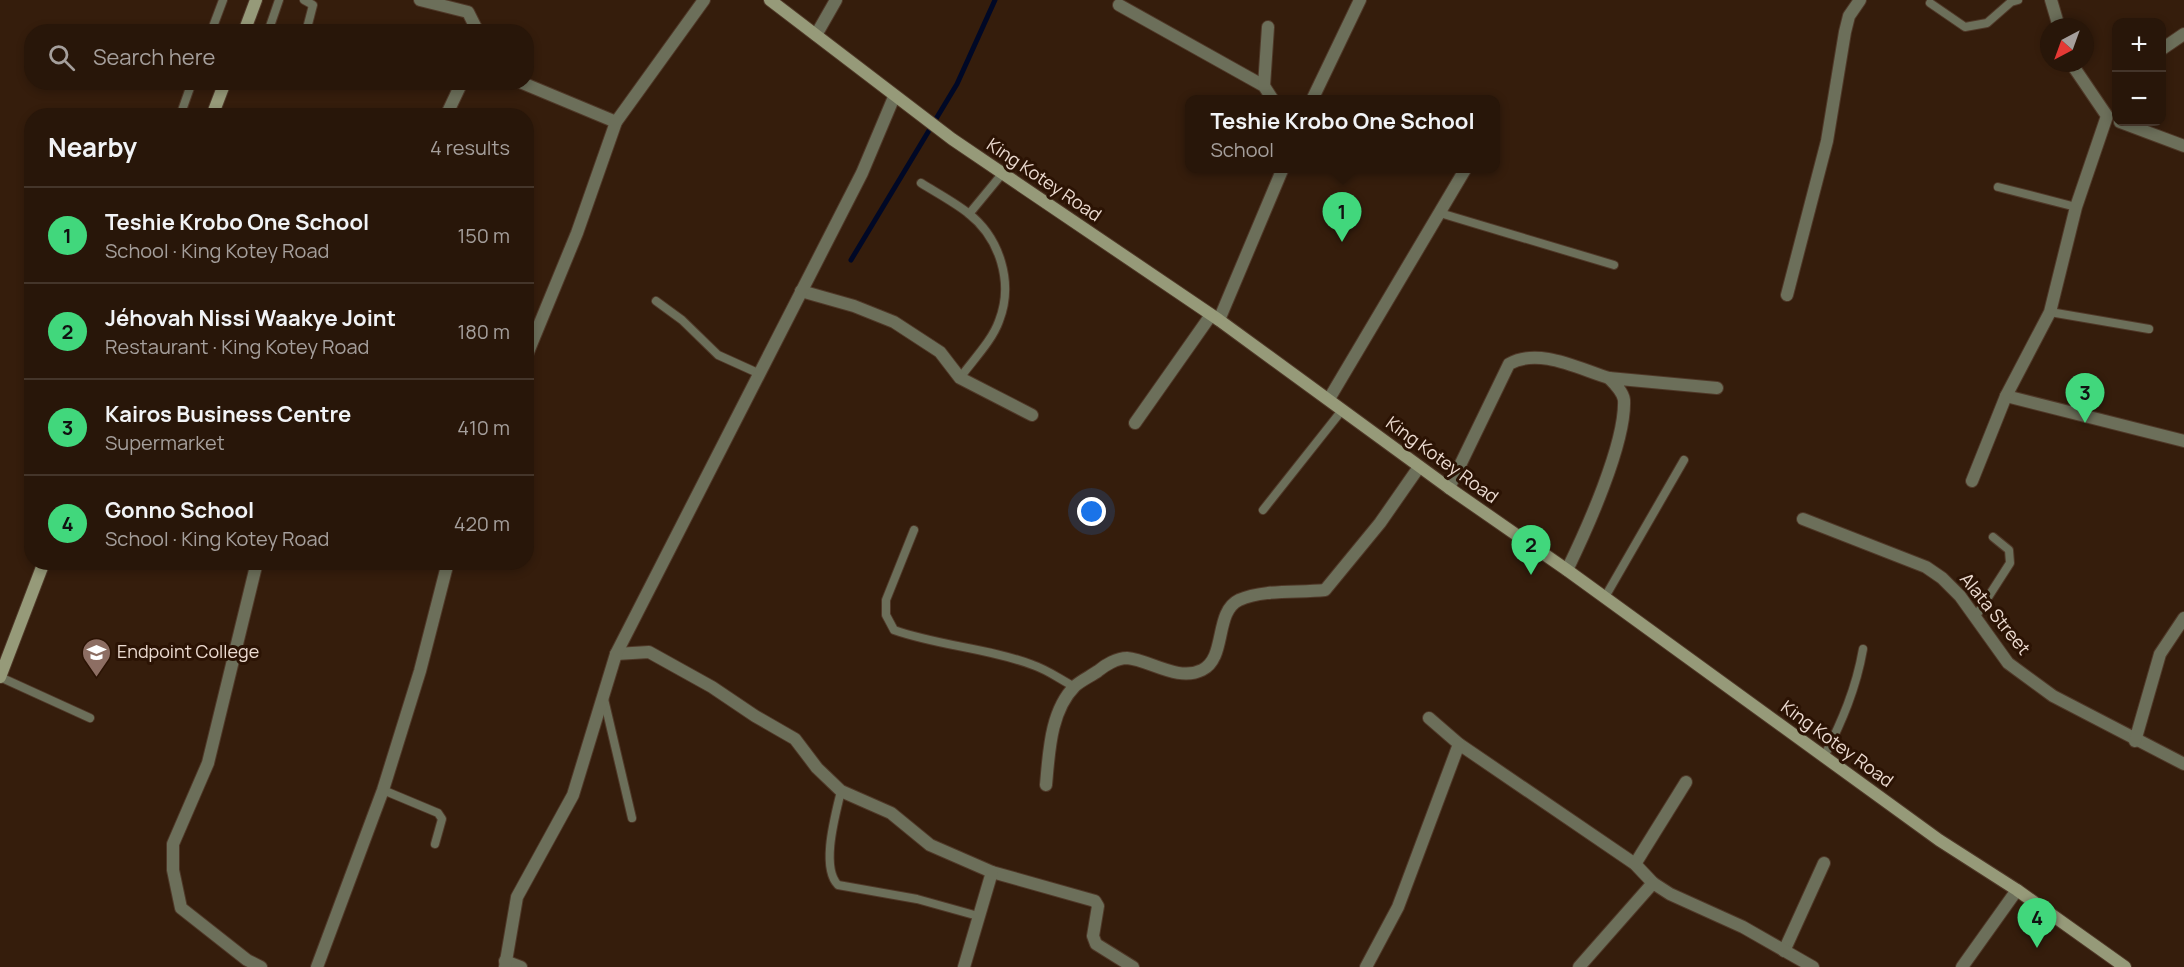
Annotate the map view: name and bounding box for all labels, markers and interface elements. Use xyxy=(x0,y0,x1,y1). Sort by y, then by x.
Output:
north arrow xyxy=(2040,18,2094,72)
map controls xyxy=(2112,18,2166,126)
button: + xyxy=(2112,18,2166,72)
search box xyxy=(24,24,534,90)
icon: search xyxy=(45,41,78,74)
text: Search here xyxy=(93,42,215,72)
button: − xyxy=(2112,72,2166,126)
popup xyxy=(1185,95,1500,173)
text: Teshie Krobo One School xyxy=(1210,106,1475,136)
text: Nearby xyxy=(48,129,137,165)
street label: King Kotey Road xyxy=(983,132,1107,226)
text: 4 results xyxy=(430,134,510,161)
text: School xyxy=(1210,136,1274,163)
pin: 1 xyxy=(1322,192,1362,242)
text: Teshie Krobo One School xyxy=(105,207,369,237)
text: 1 xyxy=(63,222,72,249)
text: 150 m xyxy=(457,222,510,249)
text: School · King Kotey Road xyxy=(105,237,329,264)
text: Jéhovah Nissi Waakye Joint xyxy=(105,303,396,333)
text: 2 xyxy=(62,318,73,345)
text: 180 m xyxy=(457,318,510,345)
text: Restaurant · King Kotey Road xyxy=(105,333,369,360)
pin: 3 xyxy=(2066,374,2104,423)
text: Kairos Business Centre xyxy=(105,399,351,429)
street label: King Kotey Road xyxy=(1382,410,1504,508)
text: 3 xyxy=(62,414,73,441)
text: 410 m xyxy=(457,414,510,441)
text: Supermarket xyxy=(105,429,225,456)
text: Gonno School xyxy=(105,495,254,525)
your location xyxy=(1077,497,1106,526)
text: 4 xyxy=(61,510,74,537)
text: 420 m xyxy=(454,510,510,537)
text: School · King Kotey Road xyxy=(105,525,329,552)
pin: 2 xyxy=(1512,526,1550,575)
street label: Alata Street xyxy=(1955,567,2036,660)
school or university icon: Endpoint College xyxy=(80,636,112,678)
place label: Endpoint College xyxy=(117,639,259,663)
street label: King Kotey Road xyxy=(1777,694,1899,792)
pin: 4 xyxy=(2018,898,2056,948)

